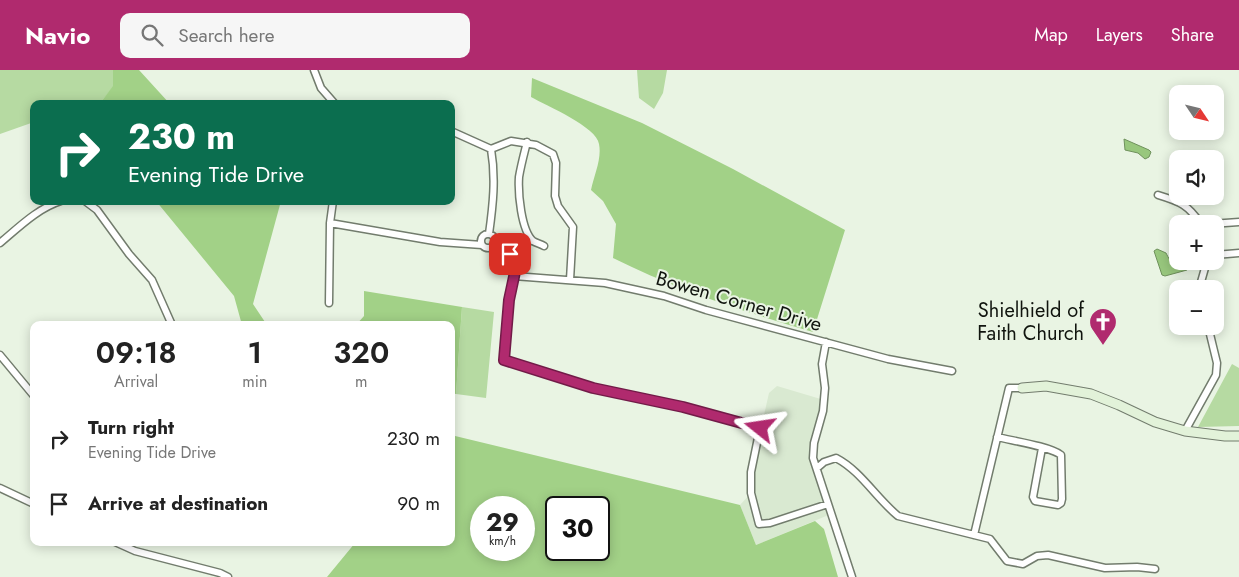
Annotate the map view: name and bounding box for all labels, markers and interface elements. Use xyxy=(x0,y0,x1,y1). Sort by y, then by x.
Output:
search box xyxy=(120,13,470,58)
text: Navio xyxy=(25,18,90,53)
icon: search xyxy=(138,21,166,49)
text: Search here xyxy=(178,22,274,49)
text: Map xyxy=(1034,22,1068,48)
text: Layers xyxy=(1096,22,1143,48)
text: Share xyxy=(1171,22,1214,48)
north arrow xyxy=(1169,85,1224,140)
map controls xyxy=(1169,85,1224,335)
text: 230 m xyxy=(128,112,235,162)
icon: right xyxy=(45,120,110,185)
button: sound xyxy=(1169,150,1224,205)
text: Evening Tide Drive xyxy=(128,158,304,190)
button: + xyxy=(1169,215,1224,270)
pin xyxy=(489,233,531,275)
icon: arrive xyxy=(496,240,524,268)
street label: Bowen Corner Drive xyxy=(652,264,825,339)
button: − xyxy=(1169,280,1224,335)
place label: Shielhield of Faith Church xyxy=(977,296,1085,348)
church icon: Shielhield of Faith Church xyxy=(1088,307,1118,346)
text: 09:18 xyxy=(96,331,177,374)
text: 1 xyxy=(247,331,262,374)
text: 320 xyxy=(333,331,389,374)
text: Arrival xyxy=(114,370,158,393)
text: min xyxy=(242,370,267,393)
text: m xyxy=(355,370,367,393)
position arrow xyxy=(733,401,785,453)
text: Turn right xyxy=(88,414,174,441)
icon: right xyxy=(45,425,73,453)
text: 230 m xyxy=(387,425,440,452)
text: Evening Tide Drive xyxy=(88,441,216,464)
icon: arrive xyxy=(45,490,73,518)
text: Arrive at destination xyxy=(88,490,268,517)
text: 90 m xyxy=(397,490,440,517)
speed limit sign: 30 xyxy=(545,496,610,561)
text: 29 xyxy=(486,504,519,540)
text: km/h xyxy=(489,532,516,550)

